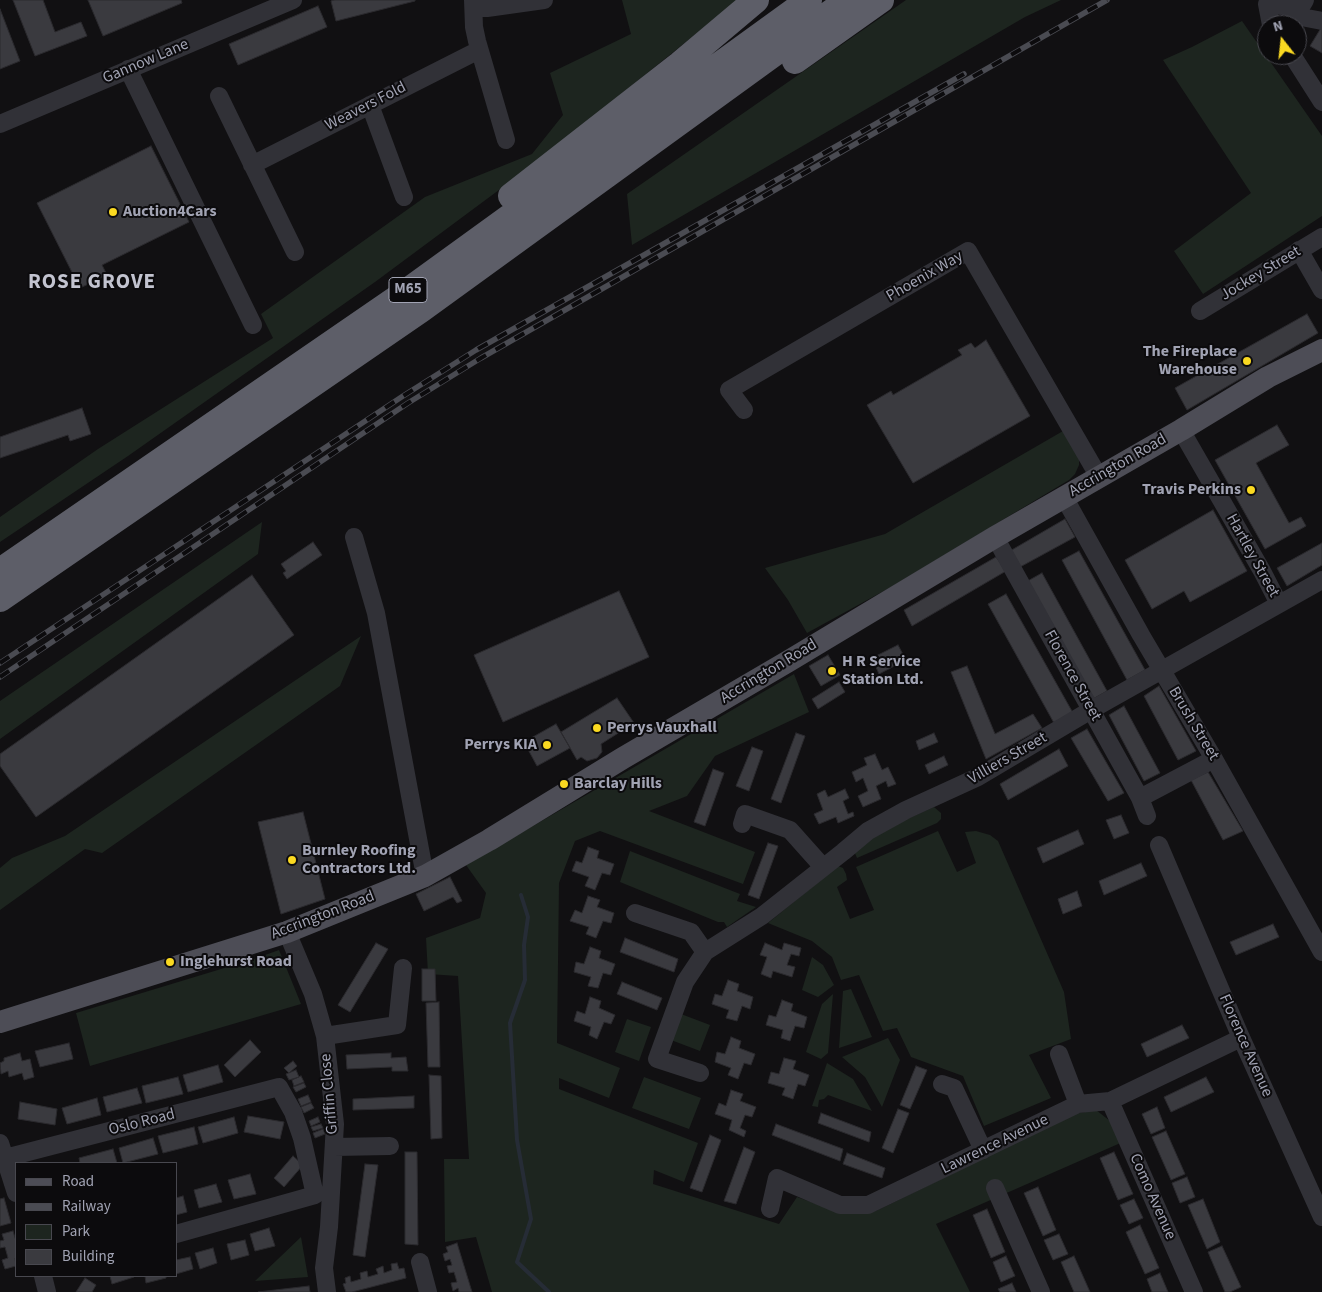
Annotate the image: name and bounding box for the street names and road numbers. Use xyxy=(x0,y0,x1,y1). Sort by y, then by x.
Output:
street label: Gannow Lane xyxy=(100,35,192,89)
street label: Weavers Fold xyxy=(322,78,410,136)
street label: Jockey Street xyxy=(1217,243,1305,305)
street label: Phoenix Way xyxy=(883,247,967,307)
road number: M65 xyxy=(389,278,427,302)
street label: Accrington Road xyxy=(1066,430,1170,502)
street label: Hartley Street xyxy=(1221,511,1283,601)
street label: Florence Street xyxy=(1039,627,1105,725)
street label: Accrington Road xyxy=(717,636,821,708)
street label: Brush Street xyxy=(1164,684,1222,764)
street label: Villiers Street xyxy=(965,729,1051,789)
street label: Accrington Road xyxy=(268,887,378,945)
street label: Florence Avenue xyxy=(1214,992,1276,1100)
street label: Griffin Close xyxy=(317,1053,343,1135)
street label: Oslo Road xyxy=(107,1106,177,1140)
street label: Lawrence Avenue xyxy=(938,1111,1052,1179)
street label: Como Avenue xyxy=(1124,1151,1180,1243)

